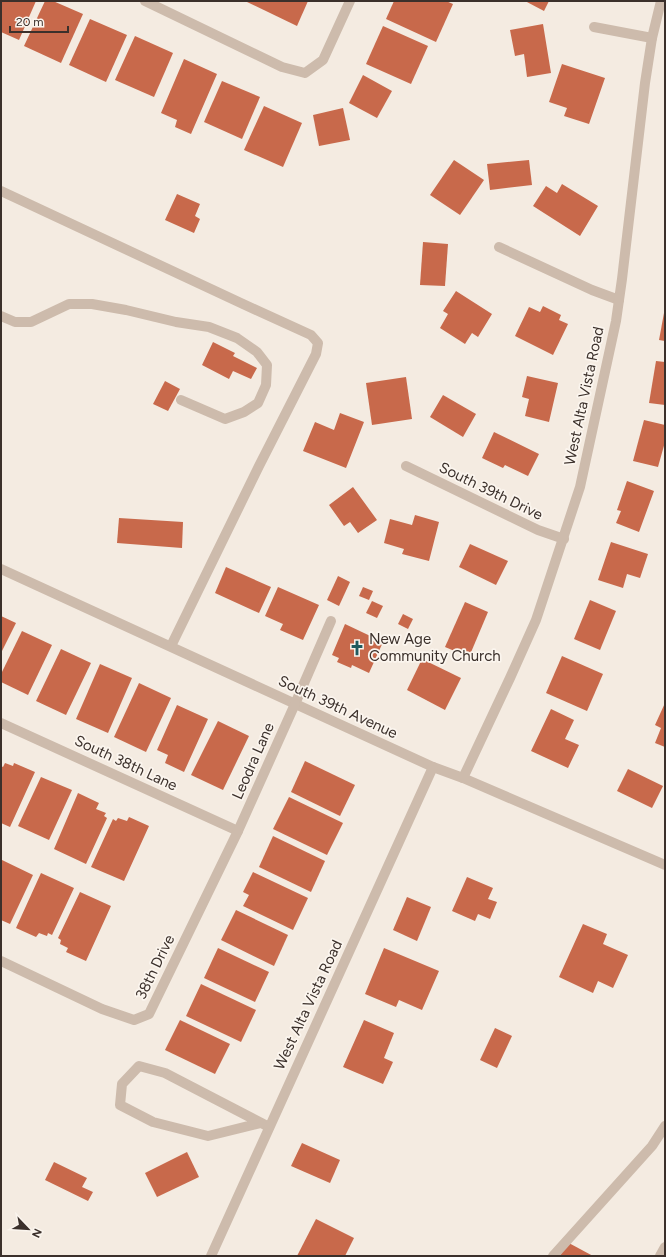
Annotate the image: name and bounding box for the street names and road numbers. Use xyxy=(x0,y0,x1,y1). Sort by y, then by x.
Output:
street label: West Alta Vista Road xyxy=(561,325,607,467)
street label: South 39th Drive xyxy=(436,458,546,524)
street label: South 39th Avenue xyxy=(276,672,400,742)
street label: Leodra Lane xyxy=(228,720,278,802)
street label: South 38th Lane xyxy=(72,731,180,795)
street label: 38th Drive xyxy=(132,932,178,1002)
street label: West Alta Vista Road xyxy=(270,937,346,1073)

